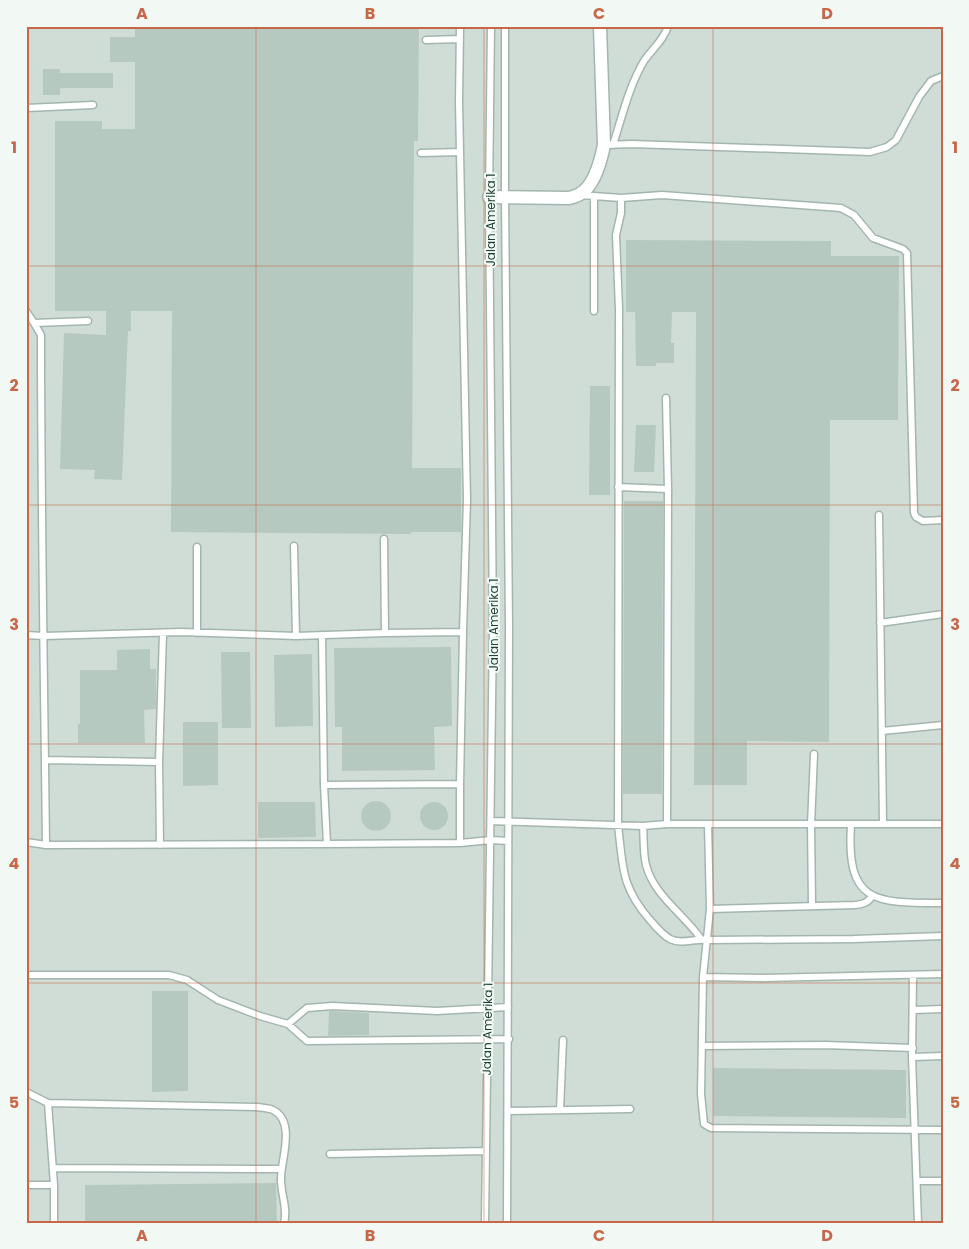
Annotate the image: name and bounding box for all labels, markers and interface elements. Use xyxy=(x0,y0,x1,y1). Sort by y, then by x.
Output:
text: A xyxy=(136,2,148,25)
text: B xyxy=(365,2,375,25)
text: C xyxy=(593,2,605,25)
text: D xyxy=(821,2,833,25)
text: 1 xyxy=(11,136,17,159)
text: 1 xyxy=(952,136,958,159)
street label: Jalan Amerika 1 xyxy=(482,173,499,267)
text: 2 xyxy=(9,374,19,397)
text: 2 xyxy=(950,374,960,397)
street label: Jalan Amerika 1 xyxy=(485,578,502,672)
text: 3 xyxy=(9,613,19,636)
text: 3 xyxy=(950,613,960,636)
text: 4 xyxy=(9,852,20,875)
text: 4 xyxy=(950,852,961,875)
street label: Jalan Amerika 1 xyxy=(478,982,496,1076)
text: 5 xyxy=(9,1091,19,1114)
text: 5 xyxy=(950,1091,960,1114)
text: A xyxy=(136,1224,148,1247)
text: B xyxy=(365,1224,375,1247)
text: C xyxy=(593,1224,605,1247)
text: D xyxy=(821,1224,833,1247)

